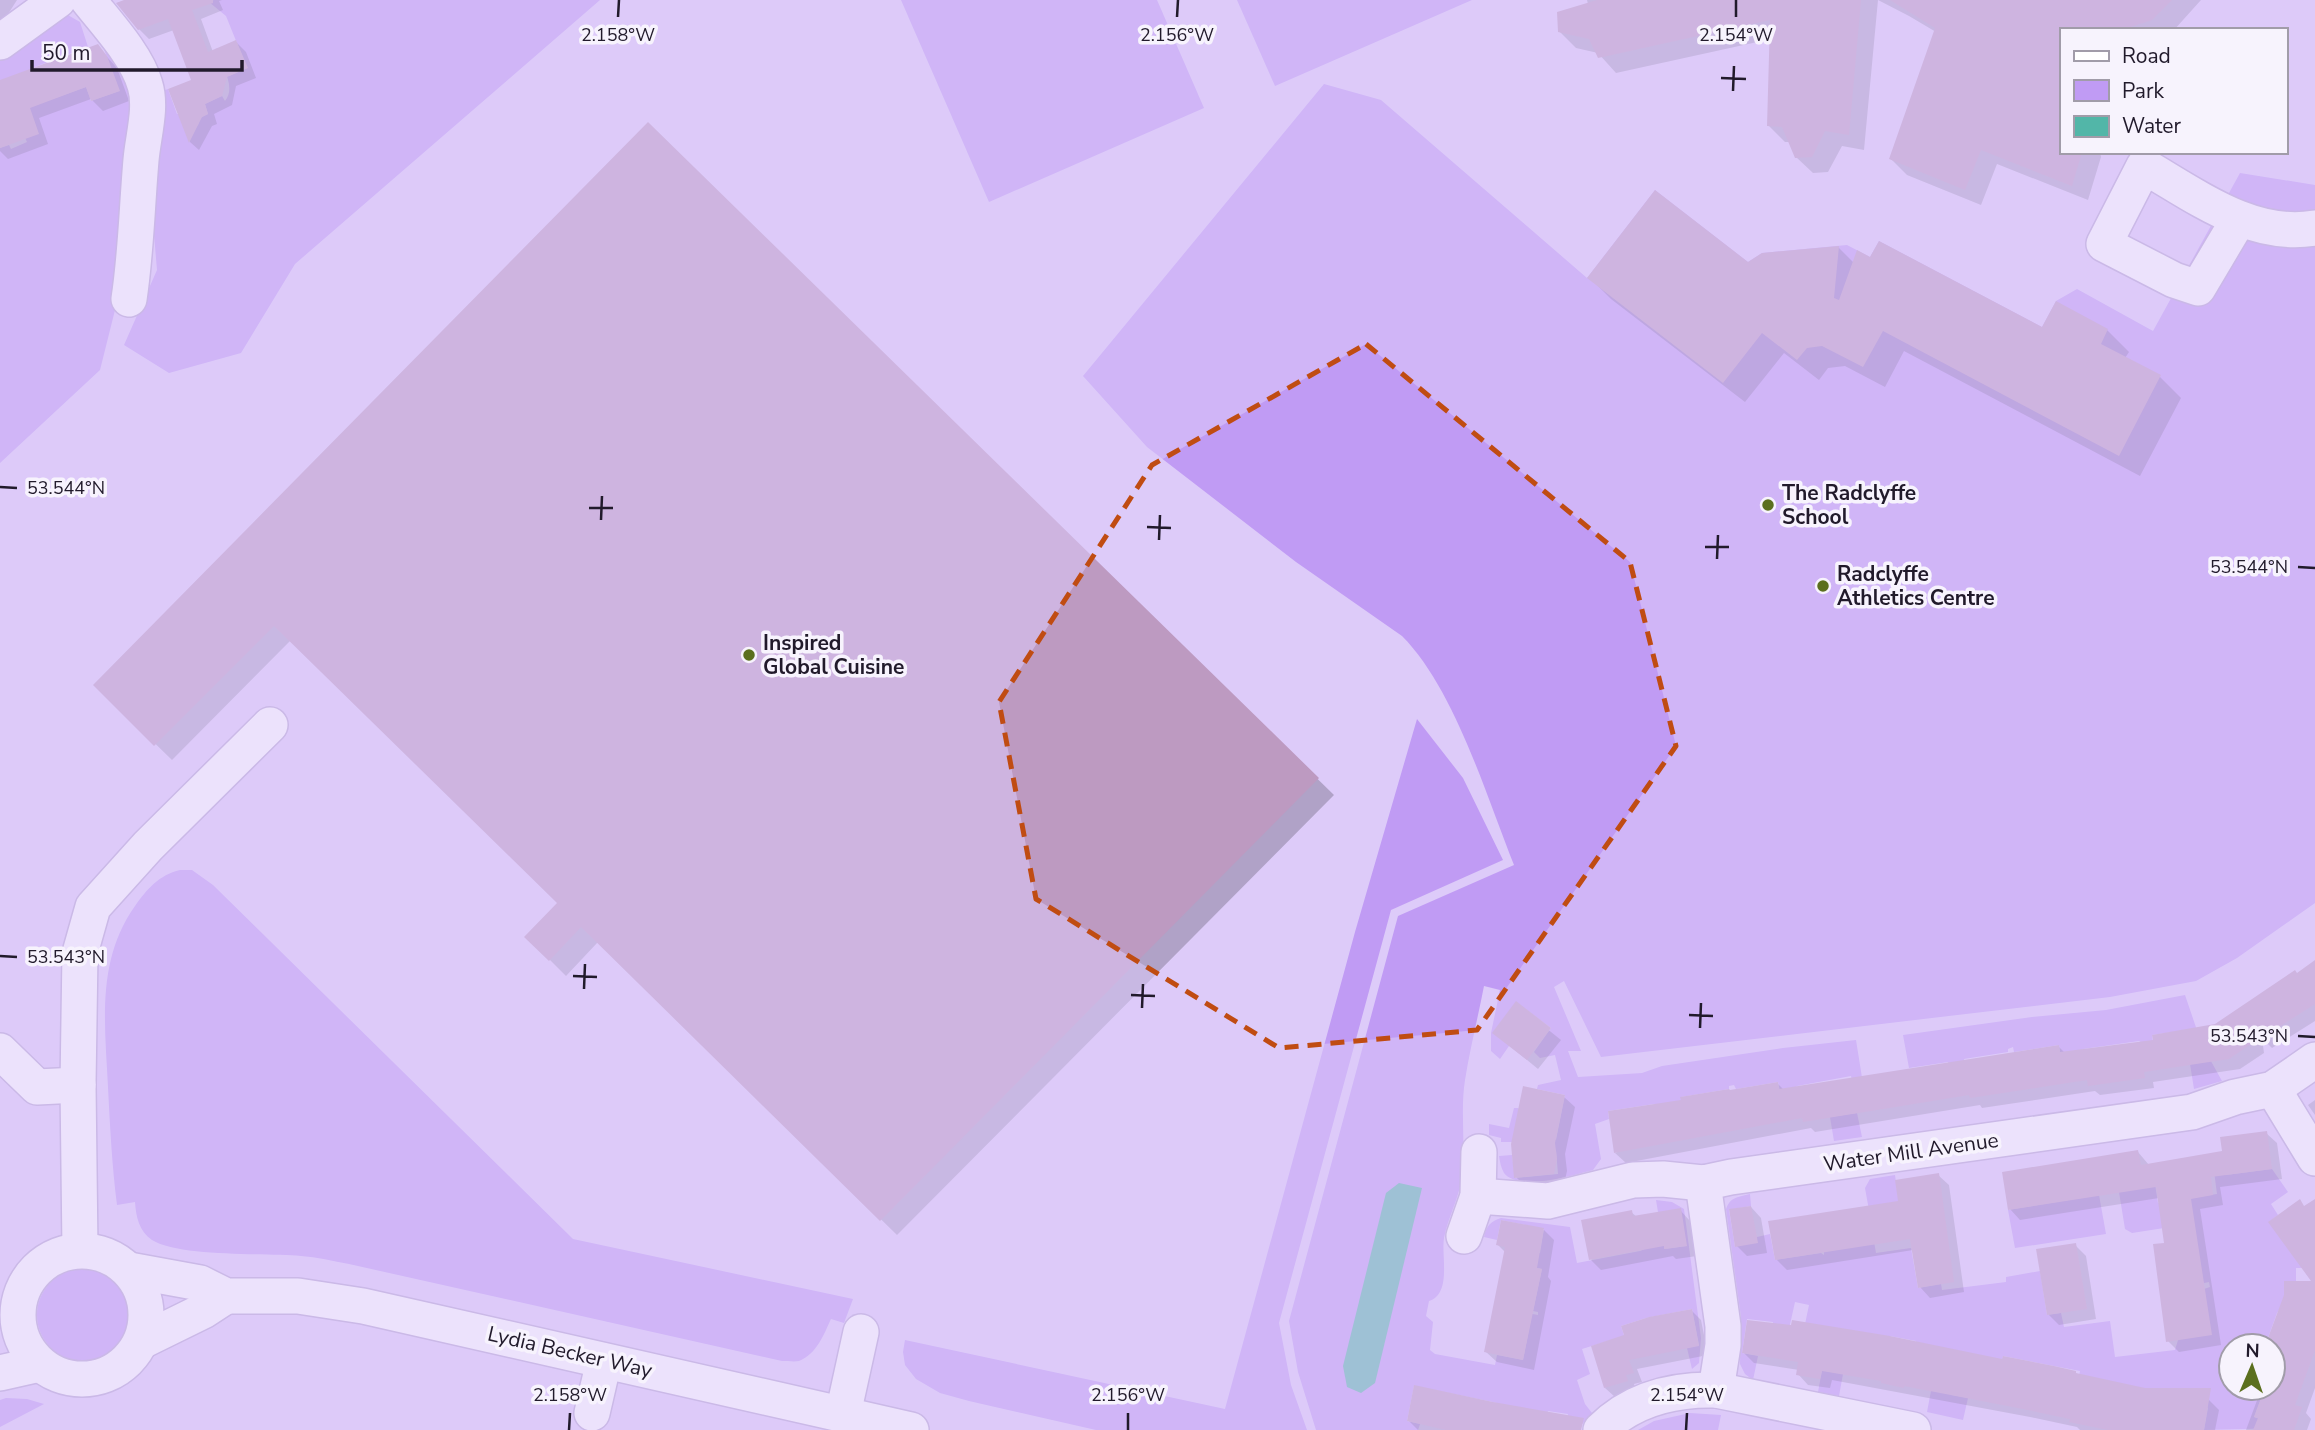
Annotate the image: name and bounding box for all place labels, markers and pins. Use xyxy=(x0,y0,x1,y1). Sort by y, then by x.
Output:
place label: The Radclyffe School xyxy=(1782,479,1916,531)
marker: The Radclyffe School xyxy=(1760,497,1776,513)
place label: Radclyffe Athletics Centre xyxy=(1837,560,1995,612)
marker: Radclyffe Athletics Centre xyxy=(1815,578,1831,594)
place label: Inspired Global Cuisine xyxy=(763,629,904,681)
marker: Inspired Global Cuisine xyxy=(741,647,757,663)

